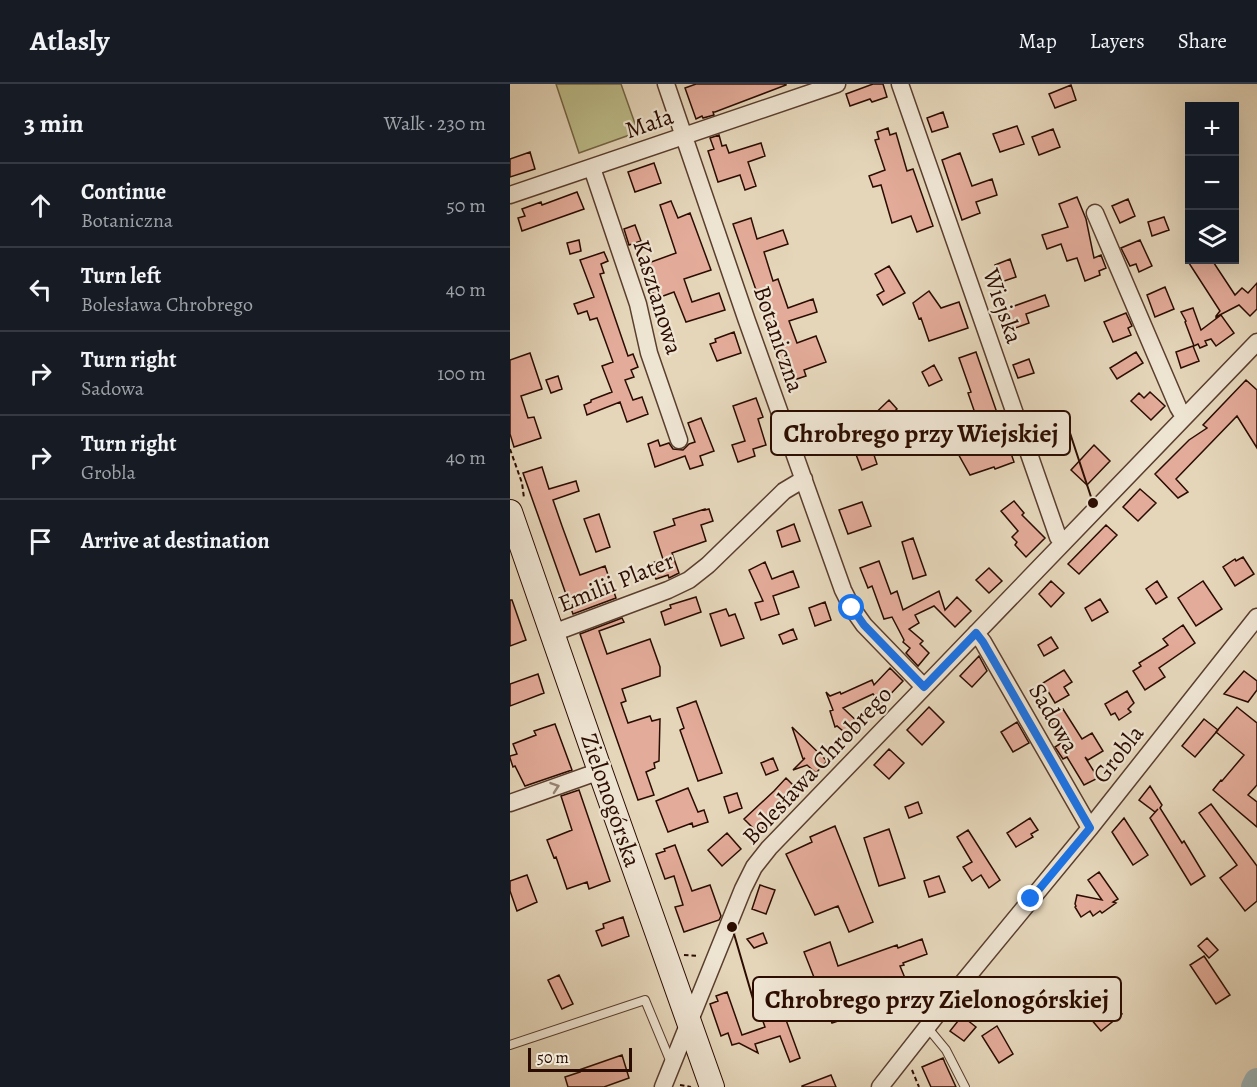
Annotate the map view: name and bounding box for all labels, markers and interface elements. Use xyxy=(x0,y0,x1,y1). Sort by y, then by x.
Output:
text: Atlasly xyxy=(30,22,109,60)
text: Map xyxy=(1018,27,1057,55)
text: Layers xyxy=(1090,27,1145,55)
text: Share xyxy=(1178,27,1227,55)
street label: Mała xyxy=(621,100,678,146)
map controls xyxy=(1185,102,1239,264)
button: + xyxy=(1185,102,1239,156)
text: 3 min xyxy=(24,106,84,141)
text: Walk · 230 m xyxy=(384,110,486,137)
button: − xyxy=(1185,156,1239,210)
text: Continue xyxy=(81,177,166,207)
icon: ahead xyxy=(24,189,57,222)
text: 50 m xyxy=(446,192,486,219)
text: Botaniczna xyxy=(81,207,173,234)
button: layers xyxy=(1185,210,1239,264)
street label: Kasztanowa xyxy=(625,236,691,359)
text: Turn left xyxy=(81,261,161,291)
street label: Wiejska xyxy=(975,263,1031,348)
icon: left xyxy=(24,273,57,306)
text: 40 m xyxy=(446,276,486,303)
street label: Botaniczna xyxy=(746,281,812,397)
text: Bolesława Chrobrego xyxy=(81,291,253,318)
text: Turn right xyxy=(81,345,177,375)
icon: right xyxy=(24,357,57,390)
text: 100 m xyxy=(437,360,486,387)
text: Sadowa xyxy=(81,375,144,402)
callout: Chrobrego przy Wiejskiej xyxy=(771,411,1070,455)
text: Chrobrego przy Wiejskiej xyxy=(783,416,1059,451)
text: Turn right xyxy=(81,429,177,459)
icon: right xyxy=(24,441,57,474)
text: 40 m xyxy=(446,444,486,471)
text: Grobla xyxy=(81,459,136,486)
icon: arrive xyxy=(24,525,57,558)
text: Arrive at destination xyxy=(81,526,270,556)
street label: Emilii Plater xyxy=(553,544,679,620)
route start xyxy=(838,594,864,620)
street label: Sadowa xyxy=(1021,677,1087,759)
street label: Bolesława Chrobrego xyxy=(735,679,899,851)
street label: Grobla xyxy=(1085,718,1151,790)
street label: Zielonogórska xyxy=(573,729,649,872)
one-way arrow xyxy=(549,782,560,795)
route end xyxy=(1017,885,1043,911)
callout: Chrobrego przy Zielonogórskiej xyxy=(753,977,1121,1021)
text: Chrobrego przy Zielonogórskiej xyxy=(765,982,1109,1017)
scale bar xyxy=(528,1045,632,1072)
text: 50 m xyxy=(537,1047,569,1069)

